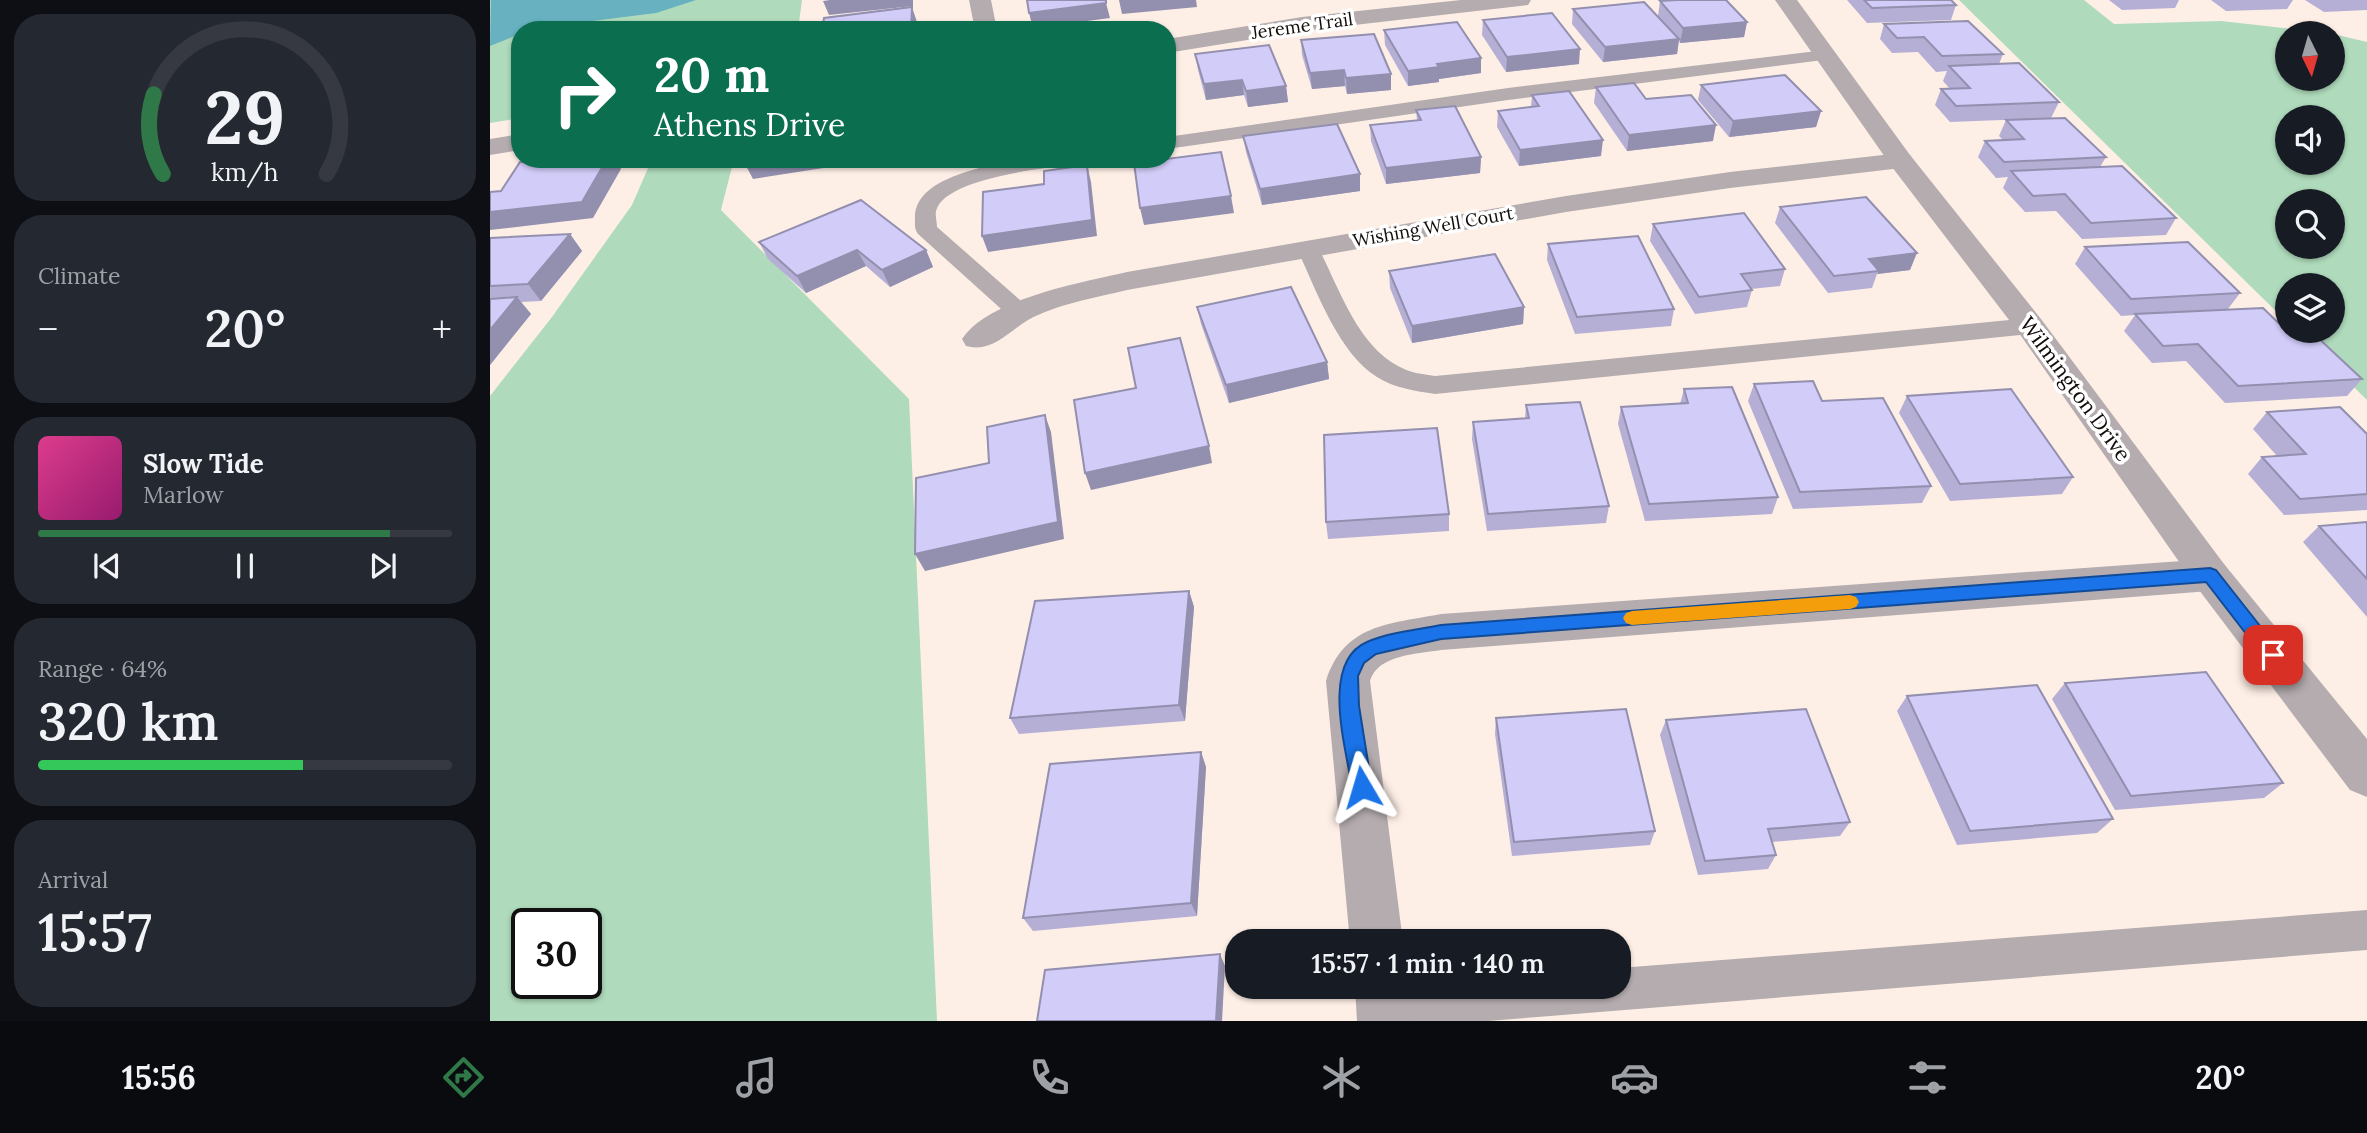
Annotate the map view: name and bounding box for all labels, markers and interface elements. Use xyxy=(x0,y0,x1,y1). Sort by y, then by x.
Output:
street label: Jereme Trail xyxy=(1249,7,1354,44)
north arrow xyxy=(2275,21,2345,91)
map controls xyxy=(2275,21,2345,343)
text: 20 m xyxy=(654,43,769,105)
icon: right xyxy=(539,49,630,140)
text: 29 xyxy=(205,71,285,164)
text: Athens Drive xyxy=(654,104,845,145)
button: sound xyxy=(2275,105,2345,175)
text: km/h xyxy=(211,156,279,188)
button: search xyxy=(2275,189,2345,259)
street label: Wishing Well Court xyxy=(1351,201,1515,252)
text: Climate xyxy=(38,261,120,290)
button: layers xyxy=(2275,273,2345,343)
text: 20° xyxy=(205,295,285,361)
text: − xyxy=(38,305,58,353)
text: + xyxy=(432,305,452,353)
street label: Wilmington Drive xyxy=(2014,311,2137,466)
text: Slow Tide xyxy=(143,447,264,480)
text: Marlow xyxy=(143,480,224,509)
icon: previous xyxy=(88,547,126,585)
icon: pause xyxy=(226,547,264,585)
icon: next xyxy=(364,547,402,585)
pin xyxy=(2243,625,2303,685)
icon: arrive xyxy=(2254,636,2292,674)
text: Range · 64% xyxy=(38,654,167,683)
text: 320 km xyxy=(38,688,219,754)
position arrow xyxy=(1325,750,1399,824)
text: Arrival xyxy=(38,865,108,894)
text: 15:57 xyxy=(38,899,152,965)
speed limit sign: 30 xyxy=(511,908,602,999)
text: 15:57 · 1 min · 140 m xyxy=(1312,947,1544,980)
icon: directions xyxy=(439,1053,488,1102)
icon: music xyxy=(732,1053,781,1102)
icon: phone xyxy=(1025,1053,1074,1102)
icon: climate xyxy=(1317,1053,1366,1102)
icon: car xyxy=(1610,1053,1659,1102)
icon: filters xyxy=(1903,1053,1952,1102)
text: 15:56 xyxy=(122,1057,196,1098)
text: 20° xyxy=(2195,1057,2245,1098)

